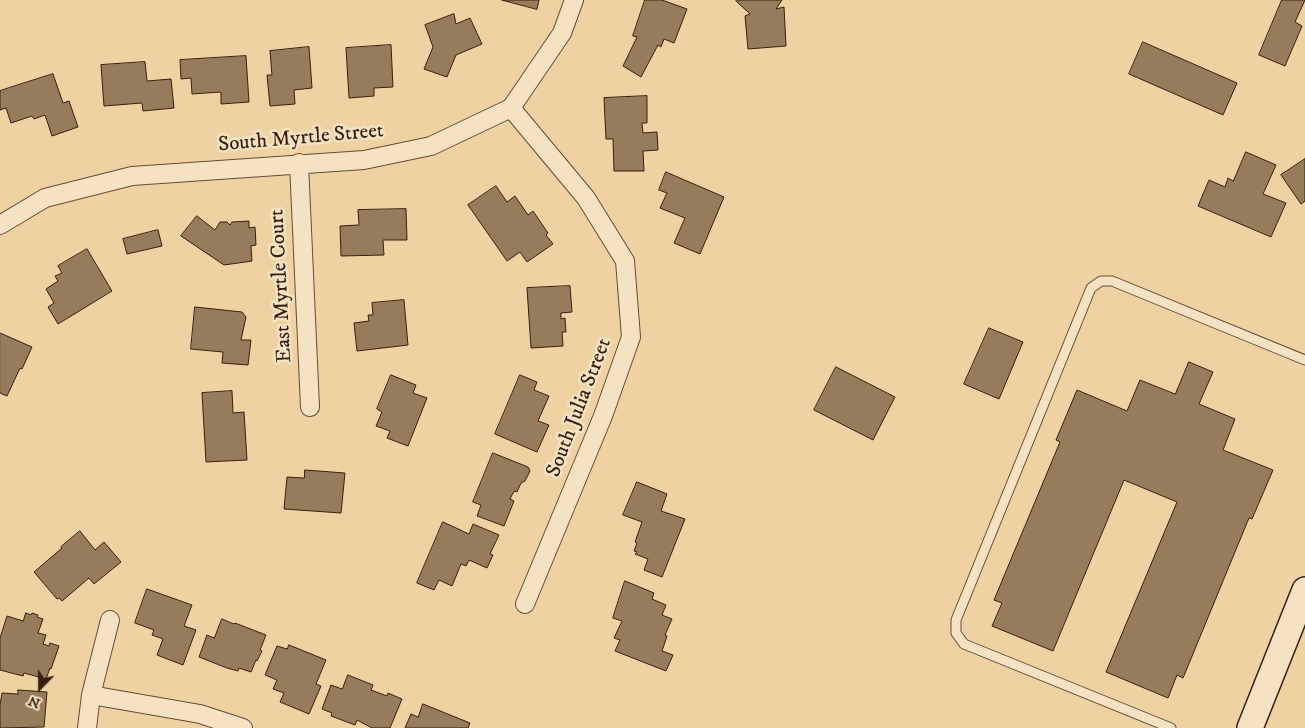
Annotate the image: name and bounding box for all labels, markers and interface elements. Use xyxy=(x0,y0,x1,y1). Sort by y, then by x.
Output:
street label: South Myrtle Street xyxy=(217,119,385,159)
street label: East Myrtle Court xyxy=(265,209,299,363)
street label: South Julia Street xyxy=(542,335,618,481)
north arrow xyxy=(15,663,65,713)
text: N xyxy=(26,691,43,712)

